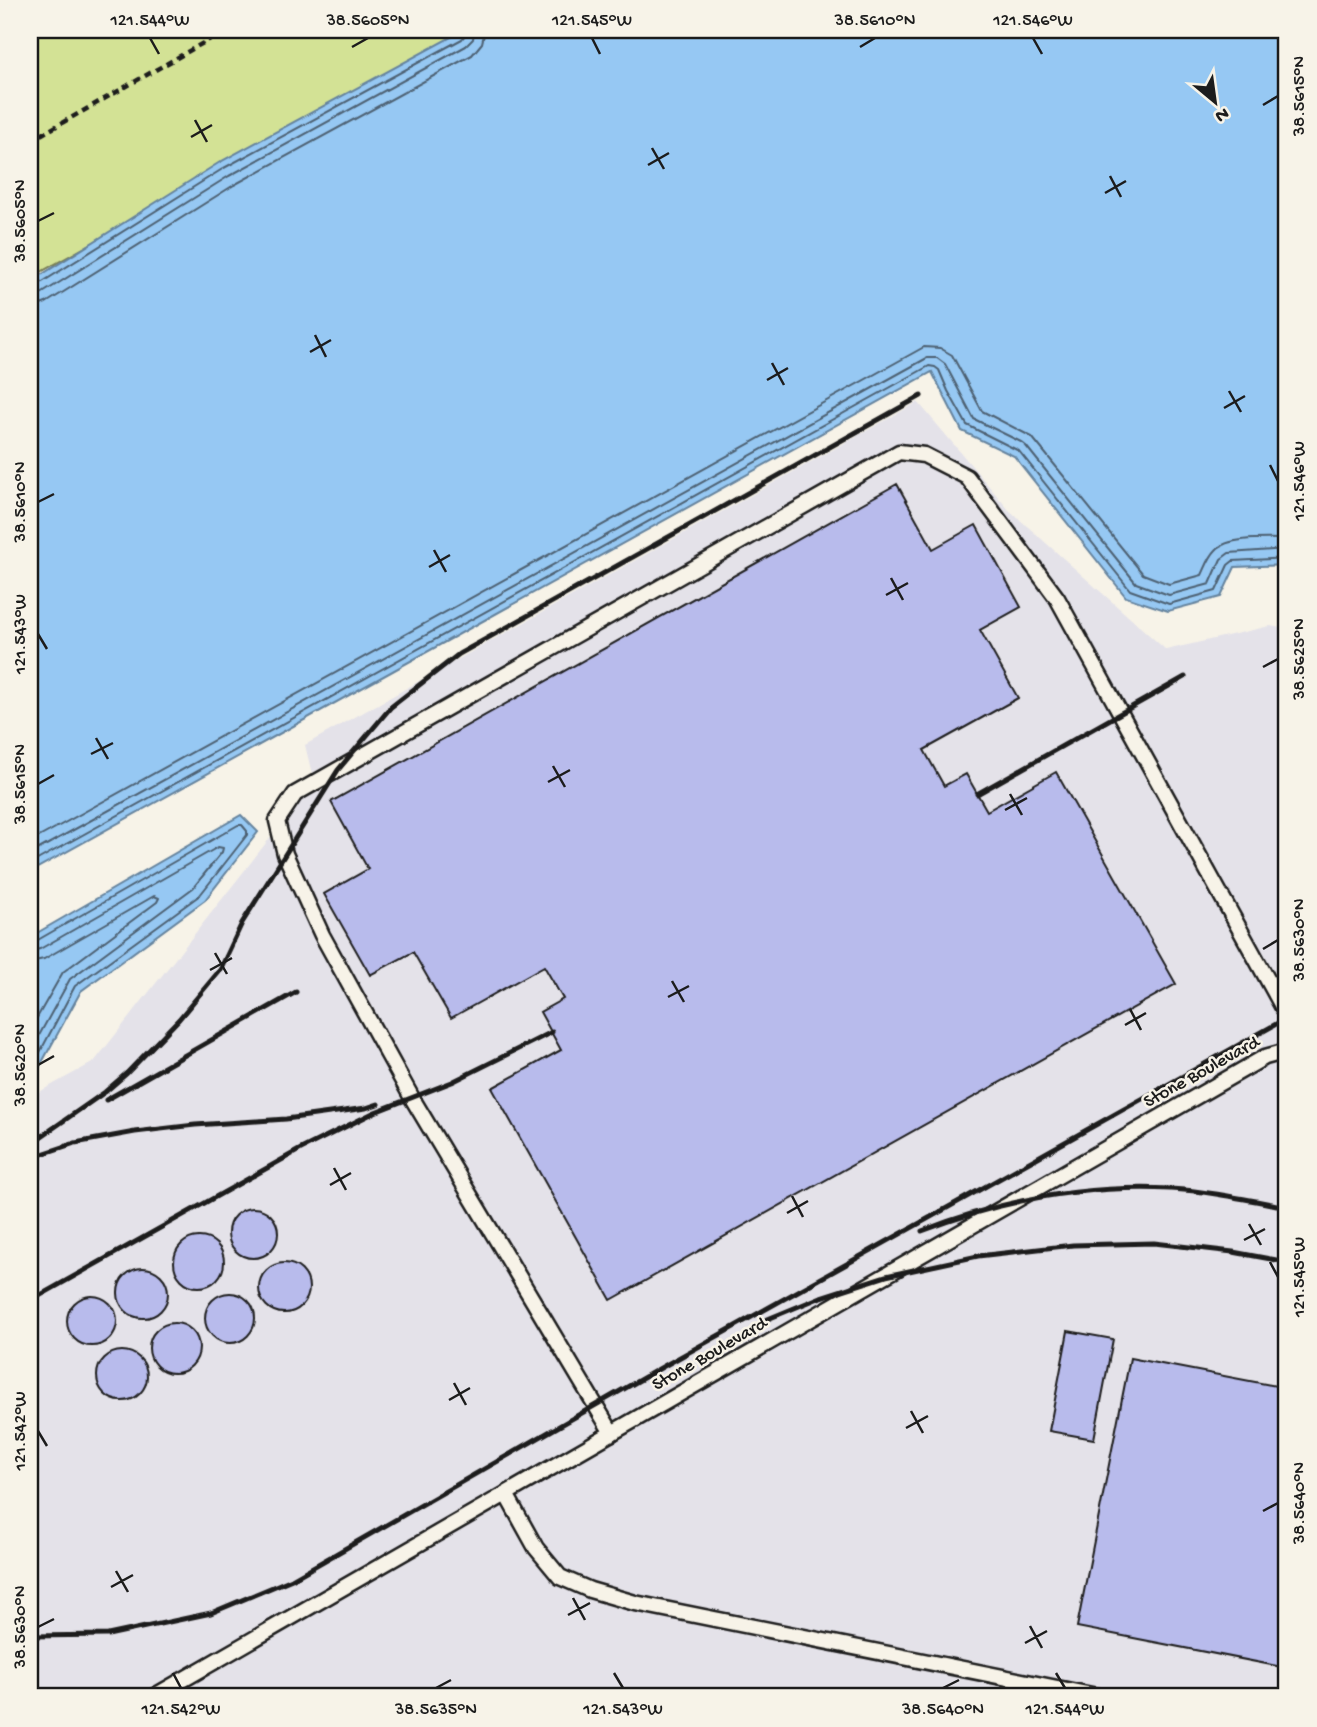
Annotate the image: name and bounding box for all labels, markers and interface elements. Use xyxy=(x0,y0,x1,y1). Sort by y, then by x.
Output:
text: 121.544°W xyxy=(110,11,189,32)
text: 38.5605°N xyxy=(326,11,410,32)
text: 121.545°W xyxy=(551,11,632,32)
text: 38.5610°N xyxy=(834,11,915,32)
text: 121.546°W xyxy=(992,11,1073,32)
text: 38.5615°N xyxy=(1290,56,1311,137)
north arrow xyxy=(1180,66,1250,136)
text: N xyxy=(1211,101,1233,127)
text: 38.5605°N xyxy=(11,180,32,264)
text: 121.546°W xyxy=(1290,441,1311,522)
text: 38.5610°N xyxy=(11,462,32,543)
text: 121.543°W xyxy=(11,594,32,675)
text: 38.5625°N xyxy=(1290,618,1311,701)
text: 38.5615°N xyxy=(11,744,32,825)
text: 38.5630°N xyxy=(1290,899,1311,982)
text: 38.5620°N xyxy=(11,1024,32,1107)
street label: Stone Boulevard xyxy=(1140,1031,1266,1114)
text: 121.545°W xyxy=(1290,1237,1311,1318)
street label: Stone Boulevard xyxy=(648,1312,773,1397)
text: 121.542°W xyxy=(11,1391,32,1472)
text: 38.5640°N xyxy=(1290,1462,1311,1545)
text: 38.5630°N xyxy=(11,1586,32,1669)
text: 121.542°W xyxy=(140,1700,221,1721)
text: 38.5635°N xyxy=(394,1700,477,1721)
text: 121.543°W xyxy=(582,1700,663,1721)
text: 38.5640°N xyxy=(901,1700,984,1721)
text: 121.544°W xyxy=(1025,1700,1104,1721)

